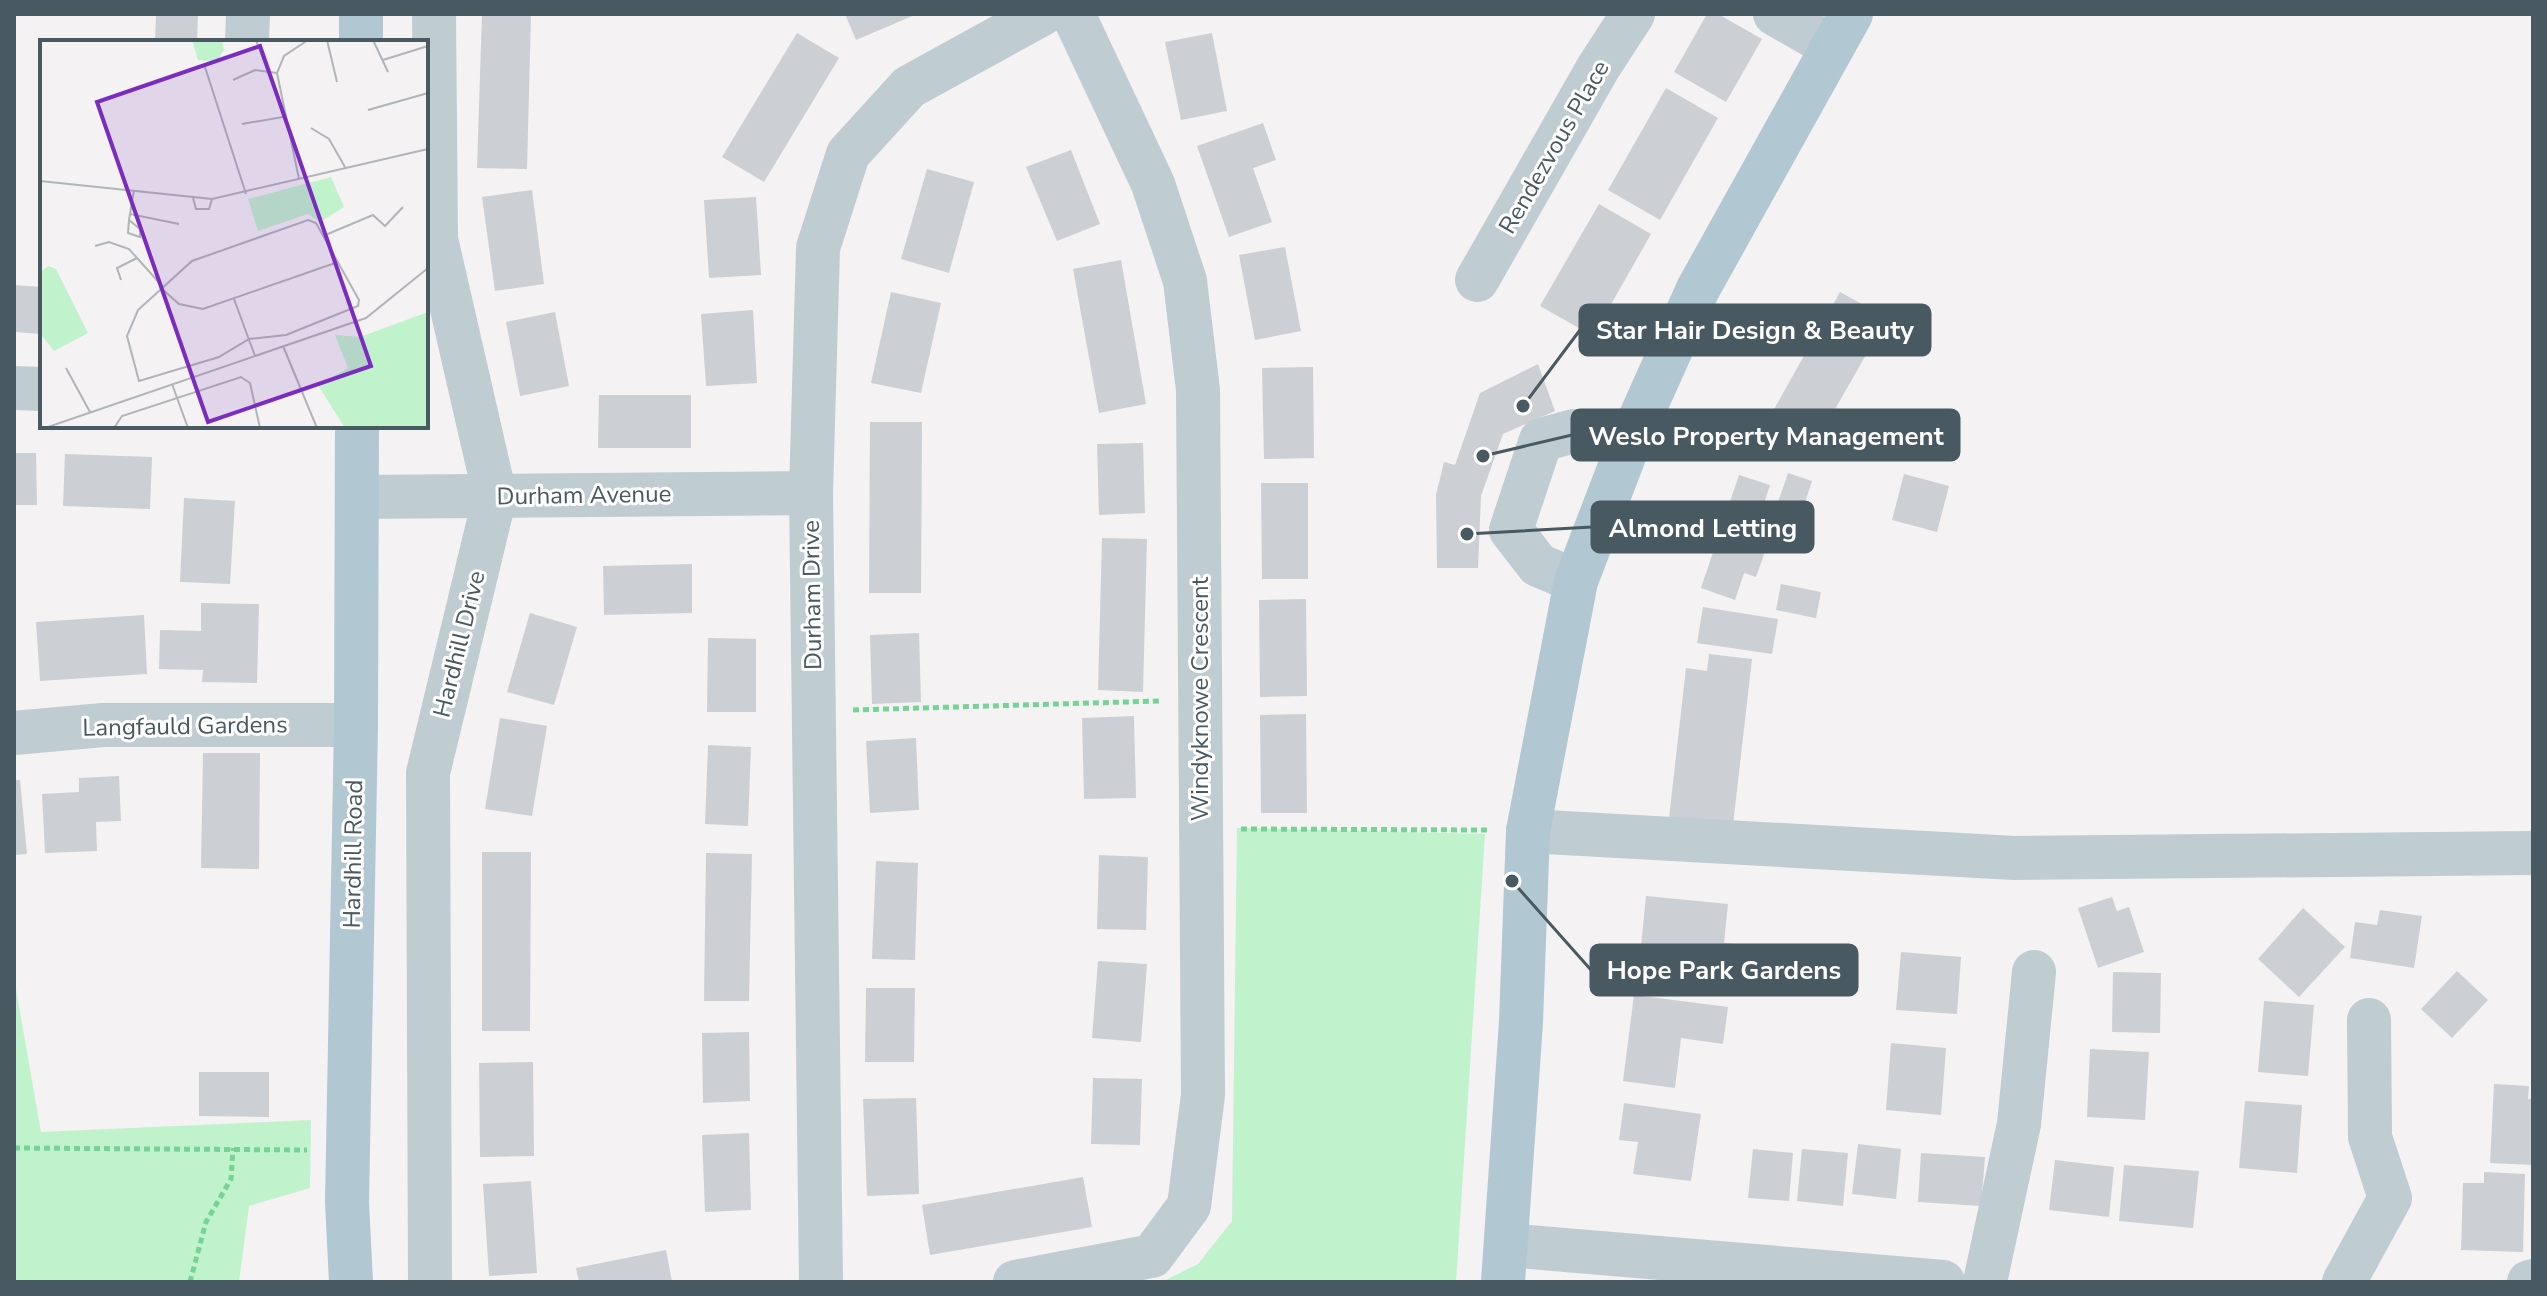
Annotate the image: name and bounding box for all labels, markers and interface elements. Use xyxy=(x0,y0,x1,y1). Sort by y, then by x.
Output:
inset map xyxy=(40,40,428,428)
street label: Rendezvous Place xyxy=(1491,54,1617,240)
callout: Star Hair Design & Beauty xyxy=(1580,305,1930,355)
text: Star Hair Design & Beauty xyxy=(1596,313,1914,348)
callout: Weslo Property Management xyxy=(1572,410,1959,460)
text: Weslo Property Management xyxy=(1588,419,1945,454)
street label: Durham Avenue xyxy=(496,477,672,513)
callout: Almond Letting xyxy=(1592,502,1813,552)
text: Almond Letting xyxy=(1609,511,1797,546)
street label: Durham Drive xyxy=(795,520,829,670)
street label: Hardhill Drive xyxy=(425,567,493,721)
street label: Windyknowe Crescent xyxy=(1184,576,1216,821)
street label: Langfauld Gardens xyxy=(82,708,288,744)
street label: Hardhill Road xyxy=(336,779,370,929)
callout: Hope Park Gardens xyxy=(1591,945,1857,995)
text: Hope Park Gardens xyxy=(1607,953,1841,988)

